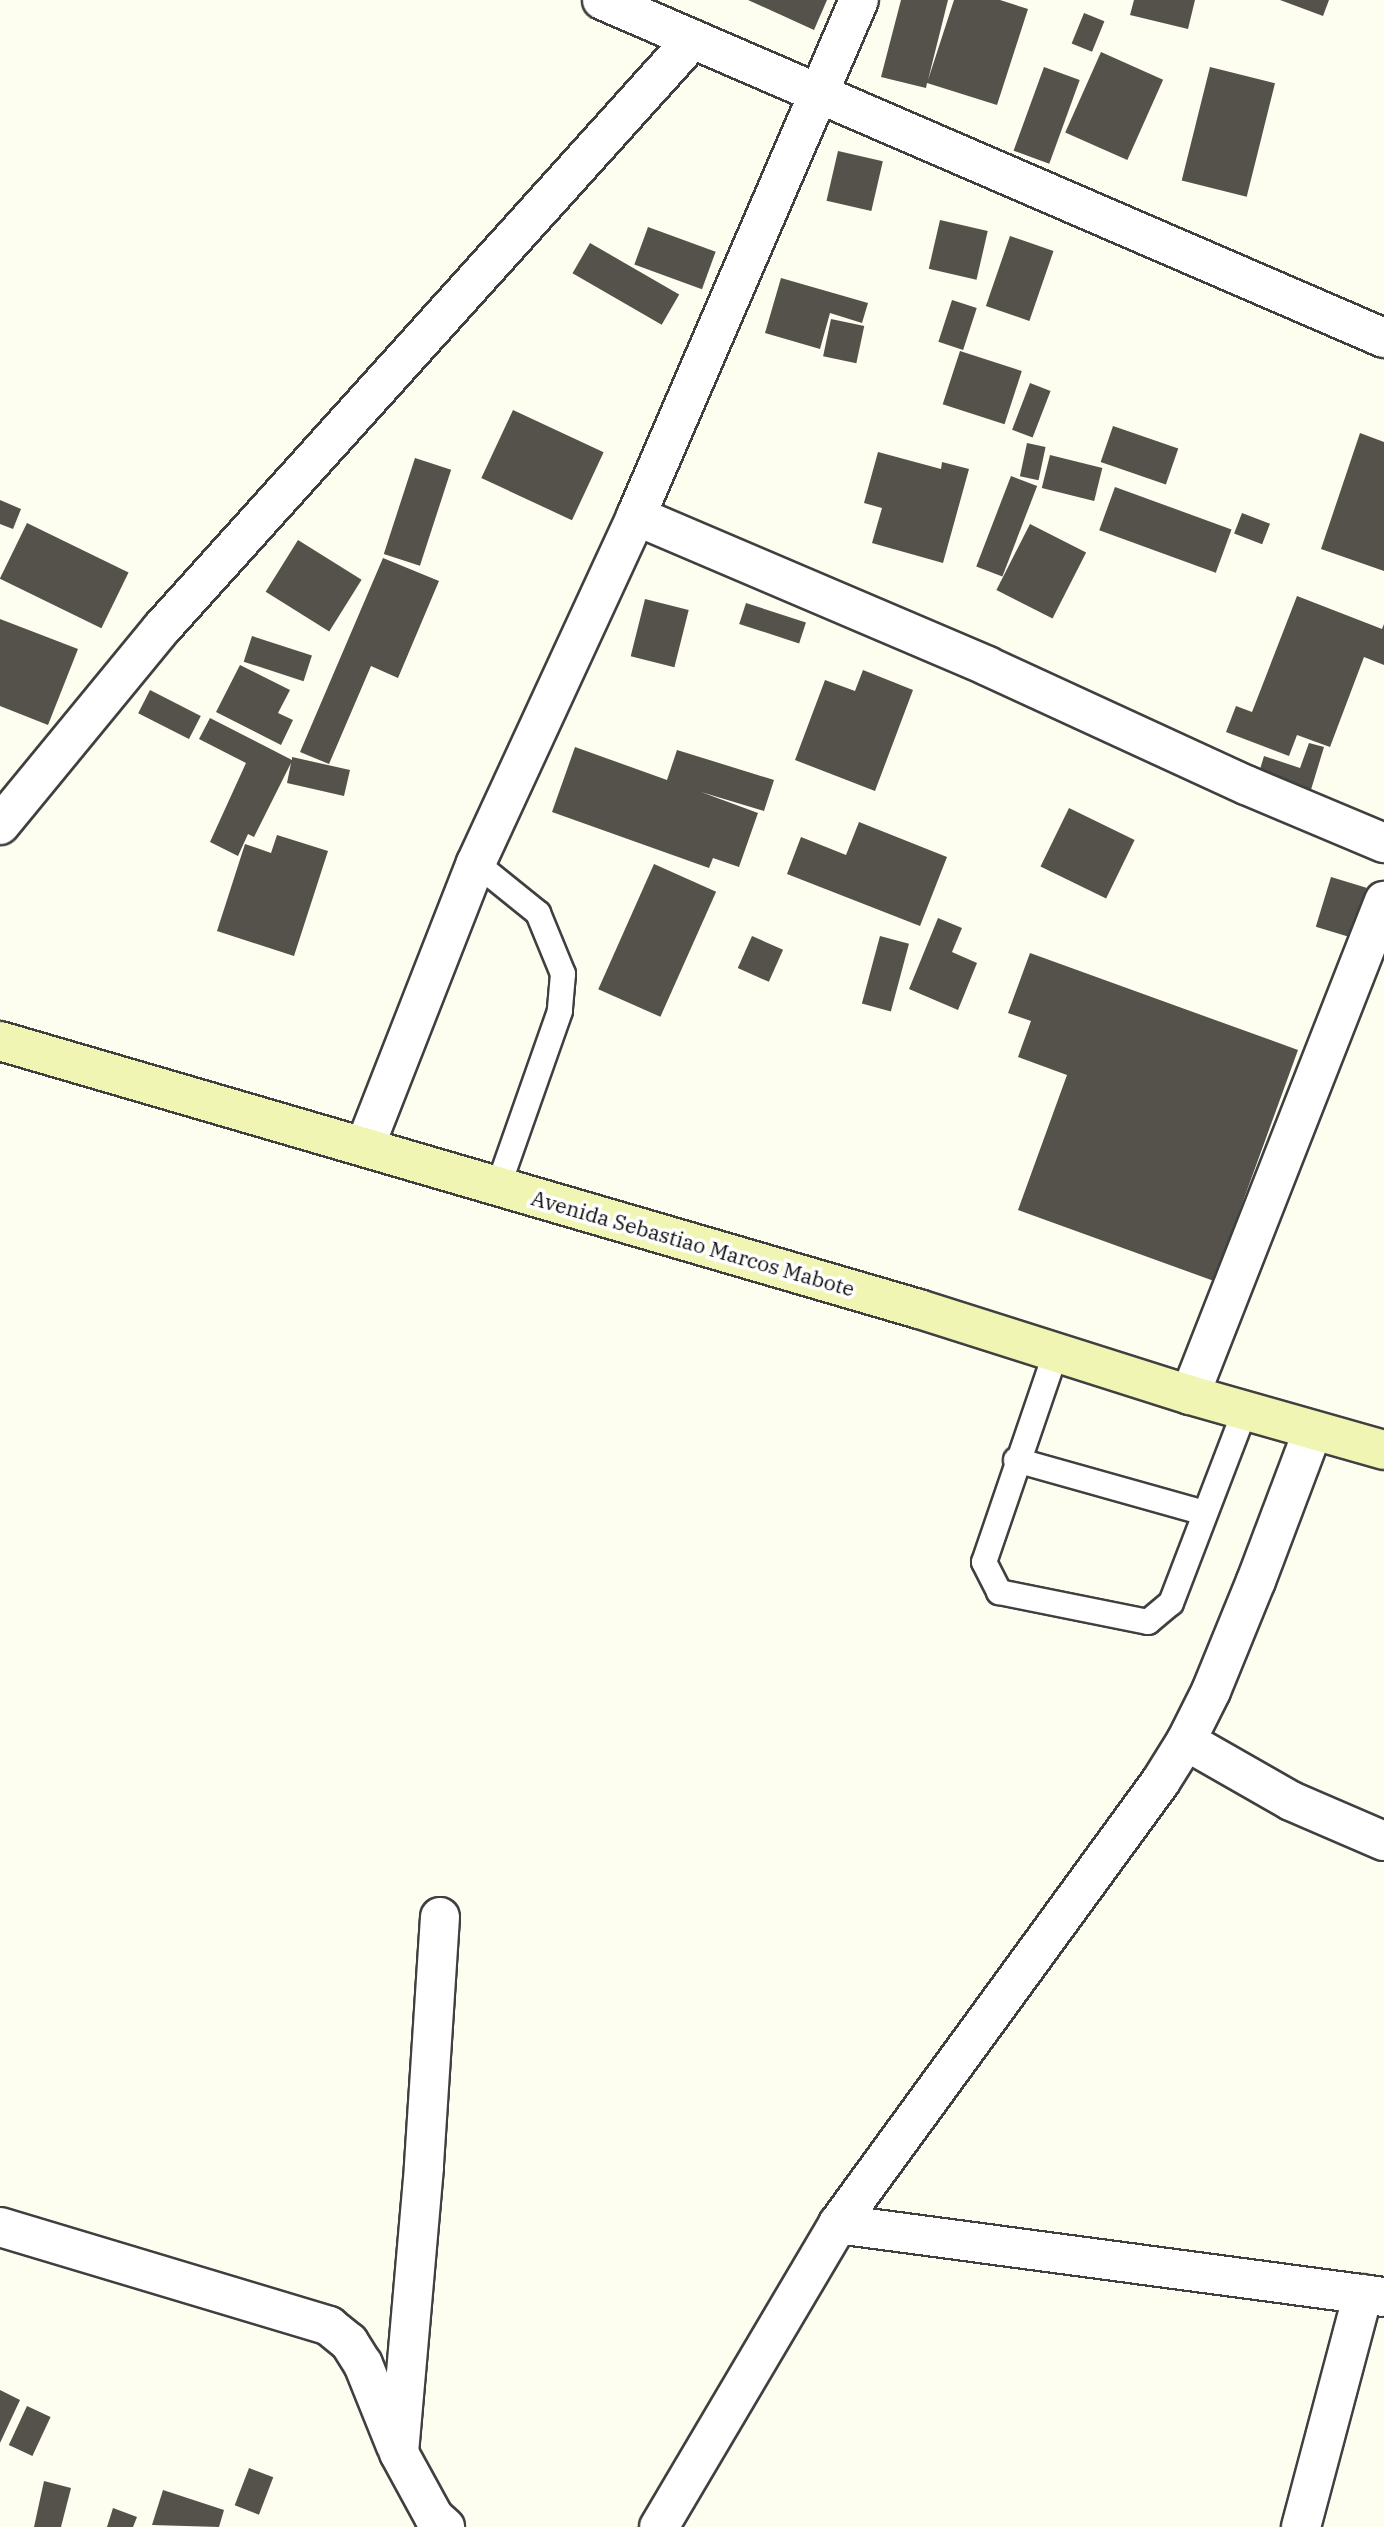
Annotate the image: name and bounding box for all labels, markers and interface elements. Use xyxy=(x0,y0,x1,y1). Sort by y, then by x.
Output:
street label: Avenida Sebastiao Marcos Mabote xyxy=(529,1185,857,1301)

